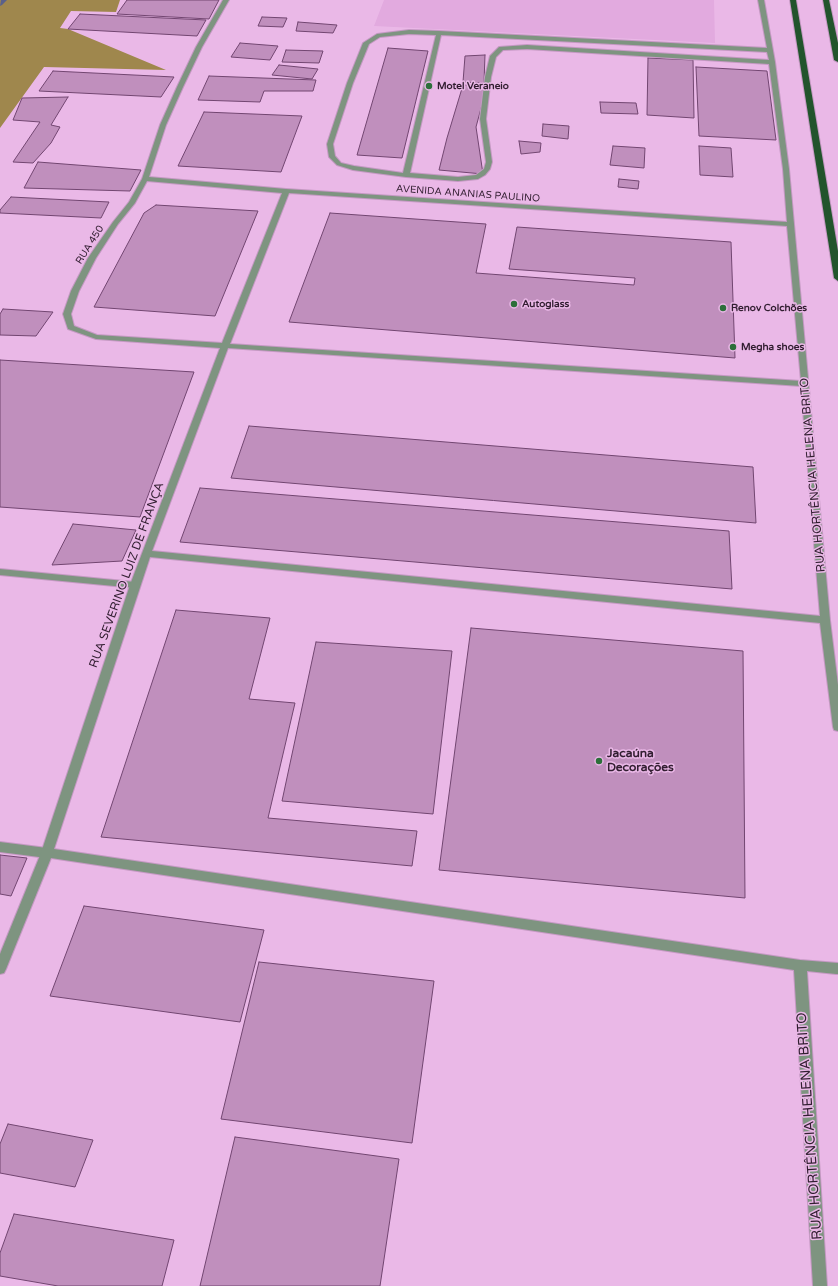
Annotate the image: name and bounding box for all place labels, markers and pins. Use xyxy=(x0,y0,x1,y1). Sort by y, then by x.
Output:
place label: Motel Veraneio xyxy=(437,80,509,92)
marker: Motel Veraneio xyxy=(424,81,434,91)
place label: Autoglass xyxy=(522,298,569,310)
marker: Autoglass xyxy=(509,299,519,309)
place label: Renov Colchões xyxy=(731,302,807,314)
marker: Renov Colchões xyxy=(718,303,728,313)
place label: Megha shoes xyxy=(741,341,804,353)
marker: Megha shoes xyxy=(728,342,738,352)
place label: Jacaúna Decorações xyxy=(607,747,674,775)
marker: Jacaúna Decorações xyxy=(594,756,604,766)

